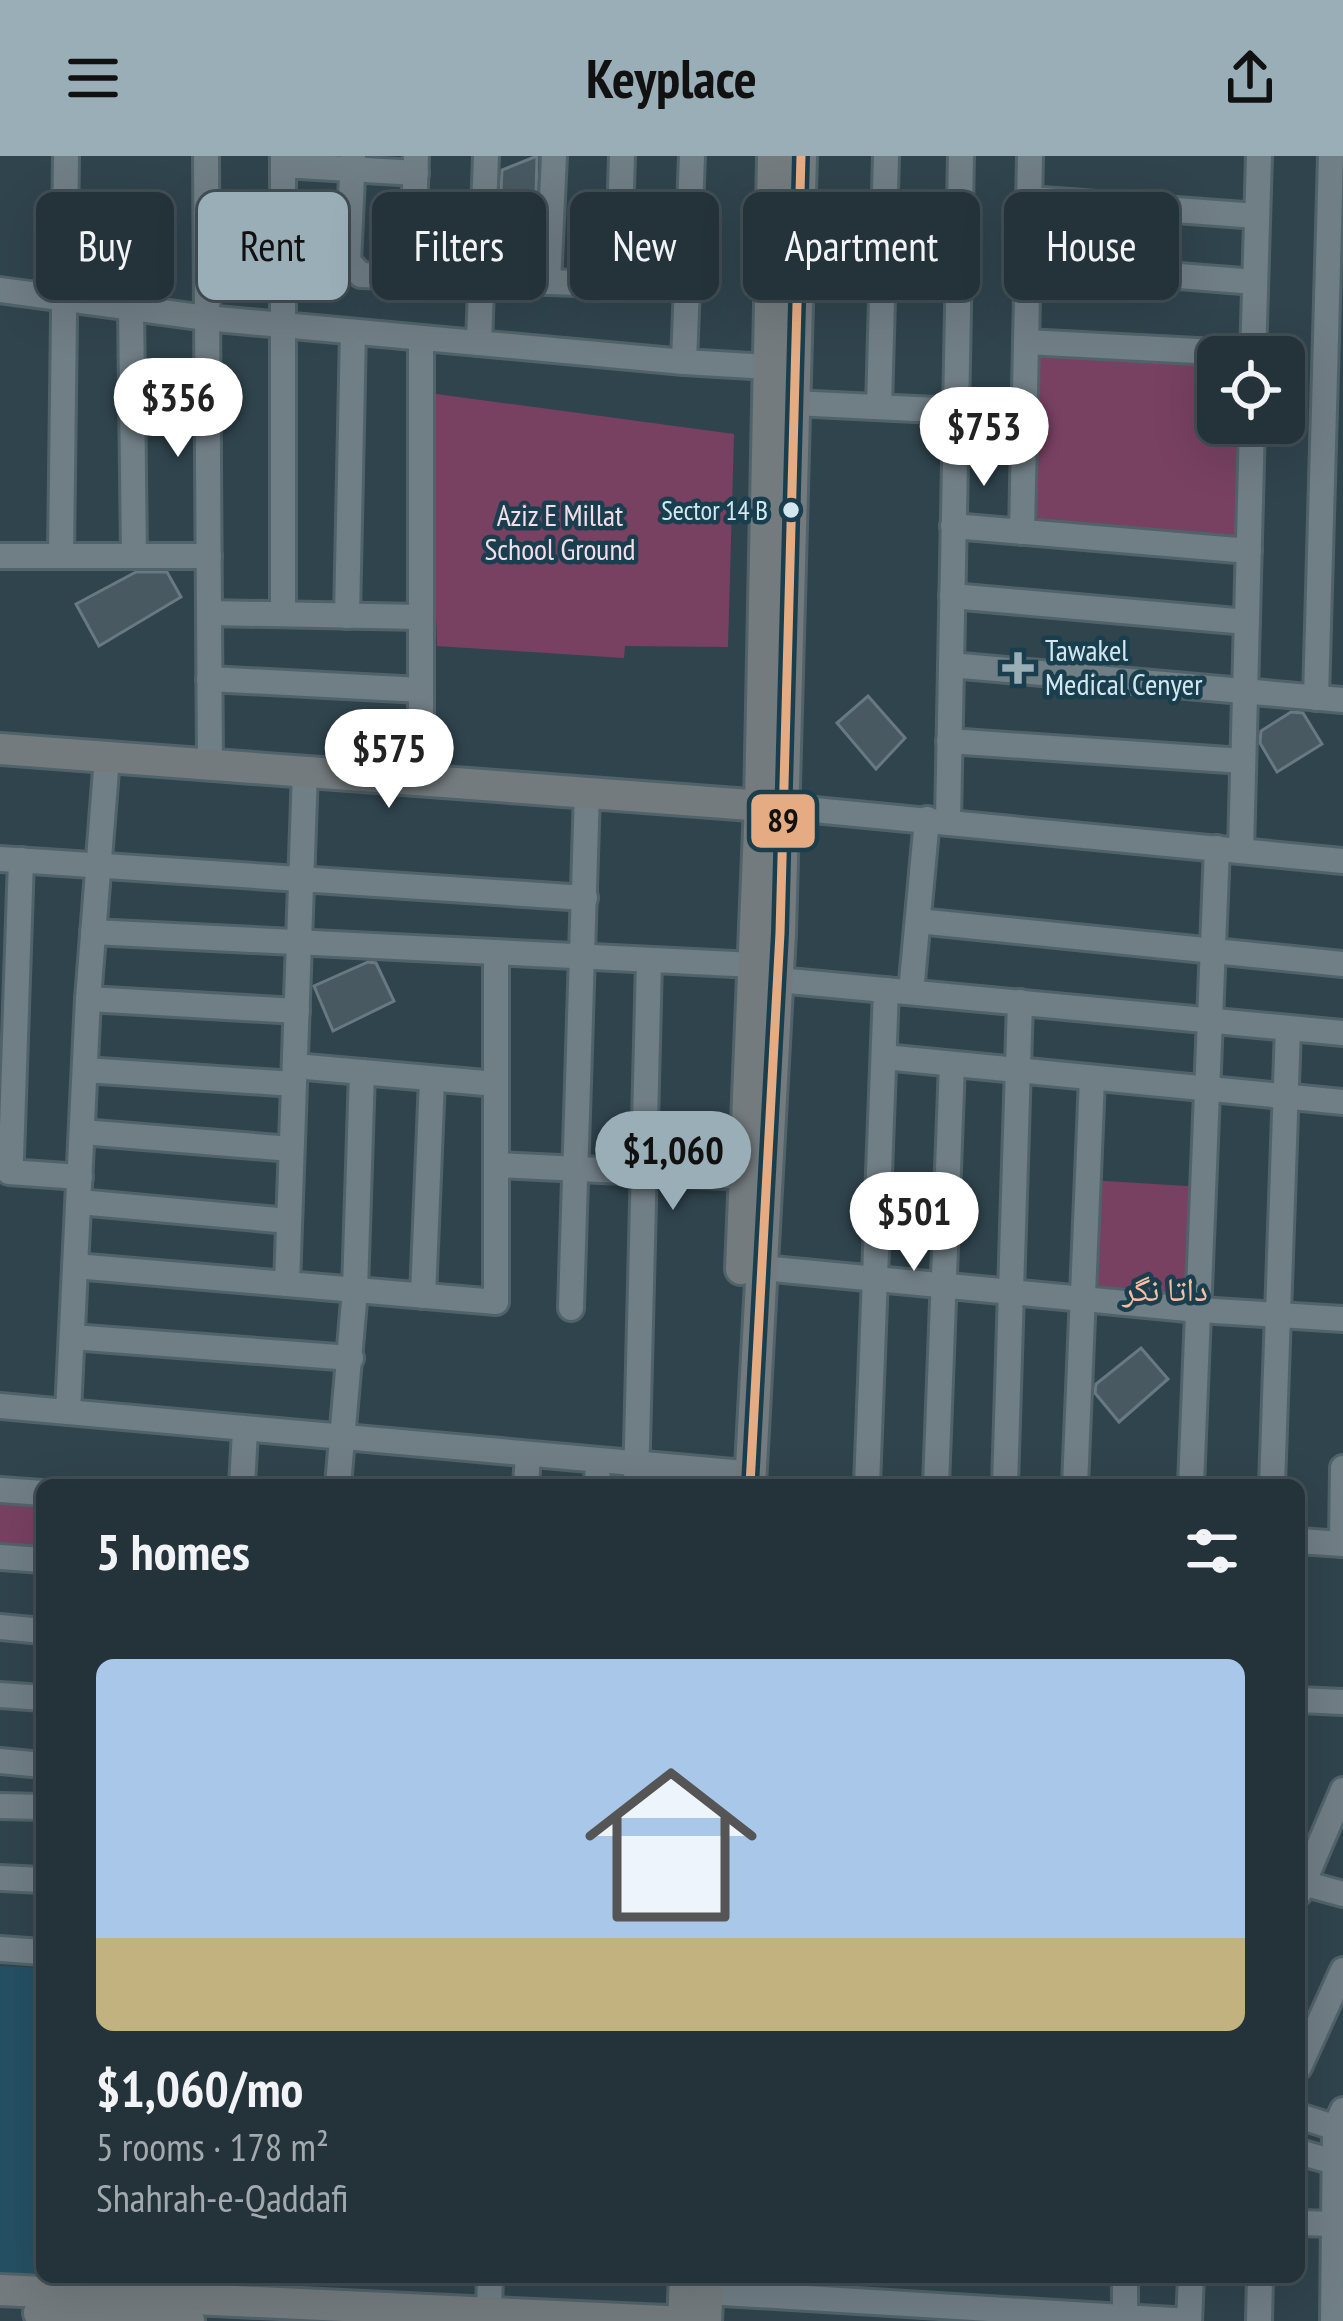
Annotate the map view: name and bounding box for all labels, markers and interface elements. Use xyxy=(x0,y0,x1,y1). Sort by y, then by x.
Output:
text: Keyplace xyxy=(586,43,757,113)
icon: menu xyxy=(60,45,126,111)
icon: share xyxy=(1217,45,1283,111)
chip: Buy xyxy=(36,192,174,300)
chip: Rent xyxy=(198,192,348,300)
chip: Filters xyxy=(372,192,546,300)
chip: New xyxy=(570,192,719,300)
chip: Apartment xyxy=(743,192,980,300)
chip: House xyxy=(1004,192,1179,300)
map controls xyxy=(1197,336,1305,444)
button: locate xyxy=(1197,336,1305,444)
pin: $356 xyxy=(107,358,249,460)
text: $356 xyxy=(141,371,215,422)
pin: $753 xyxy=(913,387,1055,489)
text: $753 xyxy=(947,400,1021,451)
place label: Sector 14 B xyxy=(661,493,768,527)
park label: Aziz E Millat School Ground xyxy=(484,495,636,568)
marker: Sector 14 B xyxy=(780,499,802,521)
place label: Tawakel Medical Cenyer xyxy=(1045,630,1203,703)
marker: Tawakel Medical Cenyer xyxy=(1002,652,1034,684)
pin: $575 xyxy=(318,709,460,811)
text: $575 xyxy=(352,722,426,773)
line badge: 89 xyxy=(749,792,817,850)
text: 89 xyxy=(767,798,799,841)
pin: $1,060 xyxy=(575,1111,771,1213)
text: $1,060 xyxy=(622,1124,724,1175)
pin: $501 xyxy=(843,1172,985,1274)
text: $501 xyxy=(877,1185,951,1236)
district label: داتا نگر xyxy=(1121,1267,1208,1310)
text: 5 homes xyxy=(96,1518,250,1584)
icon: filters xyxy=(1179,1518,1245,1584)
icon: home xyxy=(563,1737,779,1953)
text: $1,060/mo xyxy=(96,2055,303,2121)
text: 5 rooms · 178 m² xyxy=(96,2121,329,2172)
text: Shahrah-e-Qaddafi xyxy=(96,2172,348,2223)

